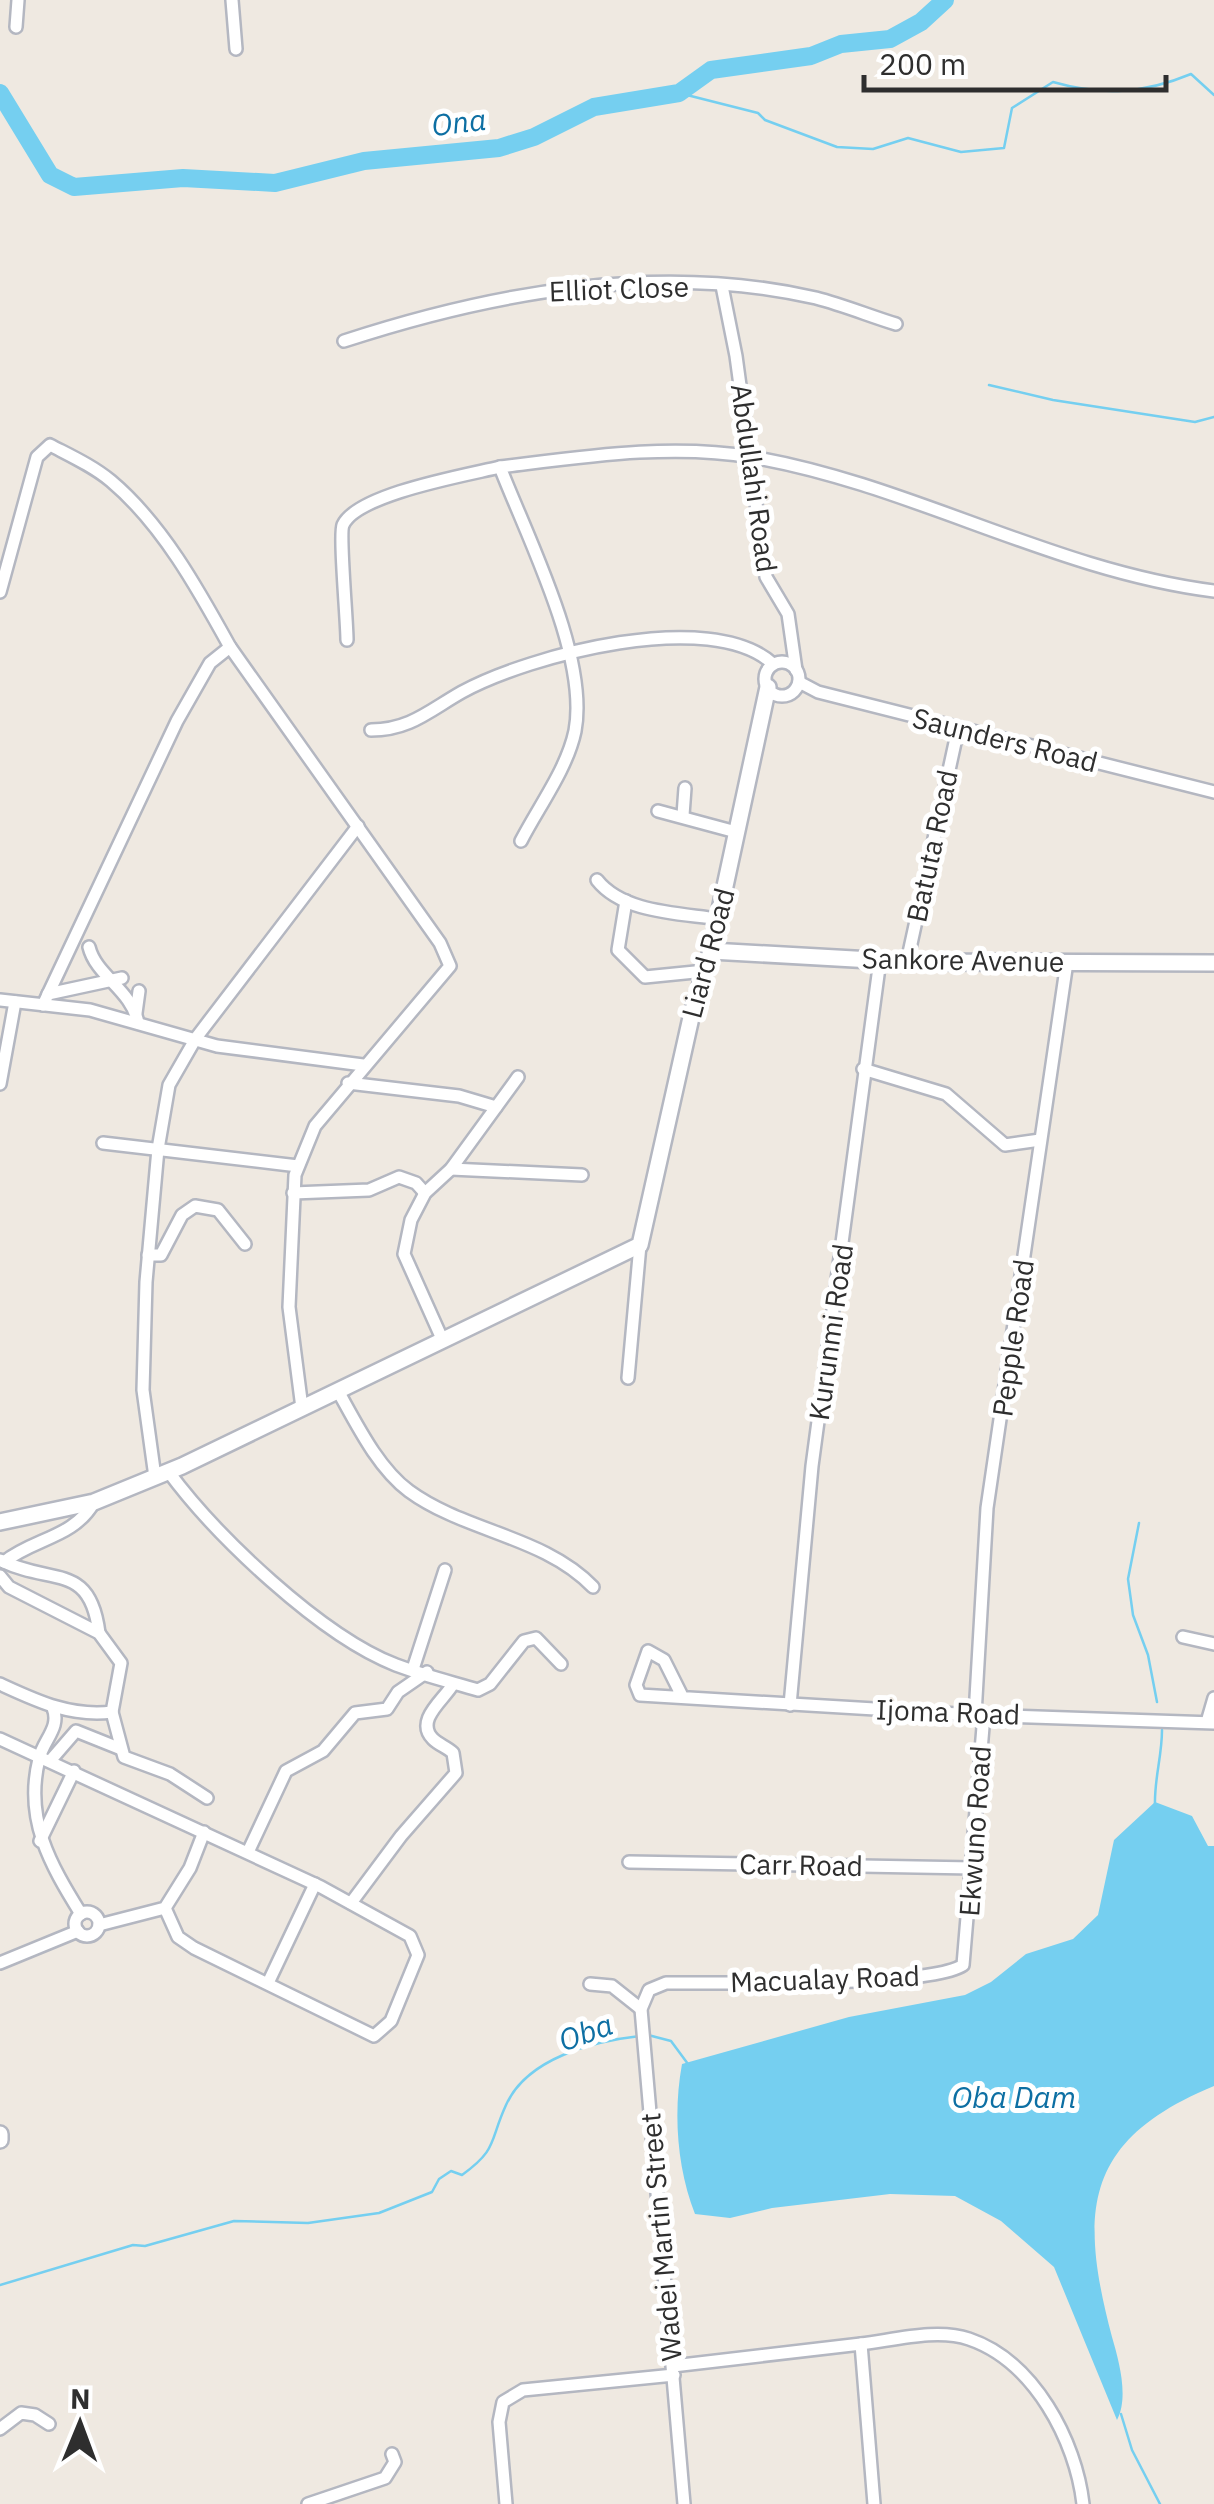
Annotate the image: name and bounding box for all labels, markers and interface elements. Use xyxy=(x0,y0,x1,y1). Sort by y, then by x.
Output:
scale bar xyxy=(864,30,1166,92)
text: 200 m xyxy=(879,44,966,83)
water label: Ona xyxy=(429,99,488,144)
street label: Elliot Close xyxy=(548,268,690,309)
street label: Abdullahi Road xyxy=(723,381,786,575)
street label: Saunders Road xyxy=(909,699,1102,780)
street label: Batuta Road xyxy=(897,766,966,925)
street label: Liard Road xyxy=(672,884,743,1022)
street label: Sankore Avenue xyxy=(861,939,1065,980)
street label: Kurunmi Road xyxy=(800,1241,861,1423)
street label: Pepple Road xyxy=(983,1257,1042,1419)
street label: Ijoma Road xyxy=(875,1690,1021,1733)
street label: Ekwuno Road xyxy=(950,1744,999,1918)
street label: Carr Road xyxy=(739,1845,863,1884)
street label: Macualay Road xyxy=(729,1957,921,2000)
water label: Oba xyxy=(553,2004,618,2059)
water label: Oba Dam xyxy=(952,2077,1076,2116)
street label: Wadei Martin Street xyxy=(631,2111,690,2363)
north arrow xyxy=(30,2374,130,2474)
text: N xyxy=(70,2380,91,2417)

